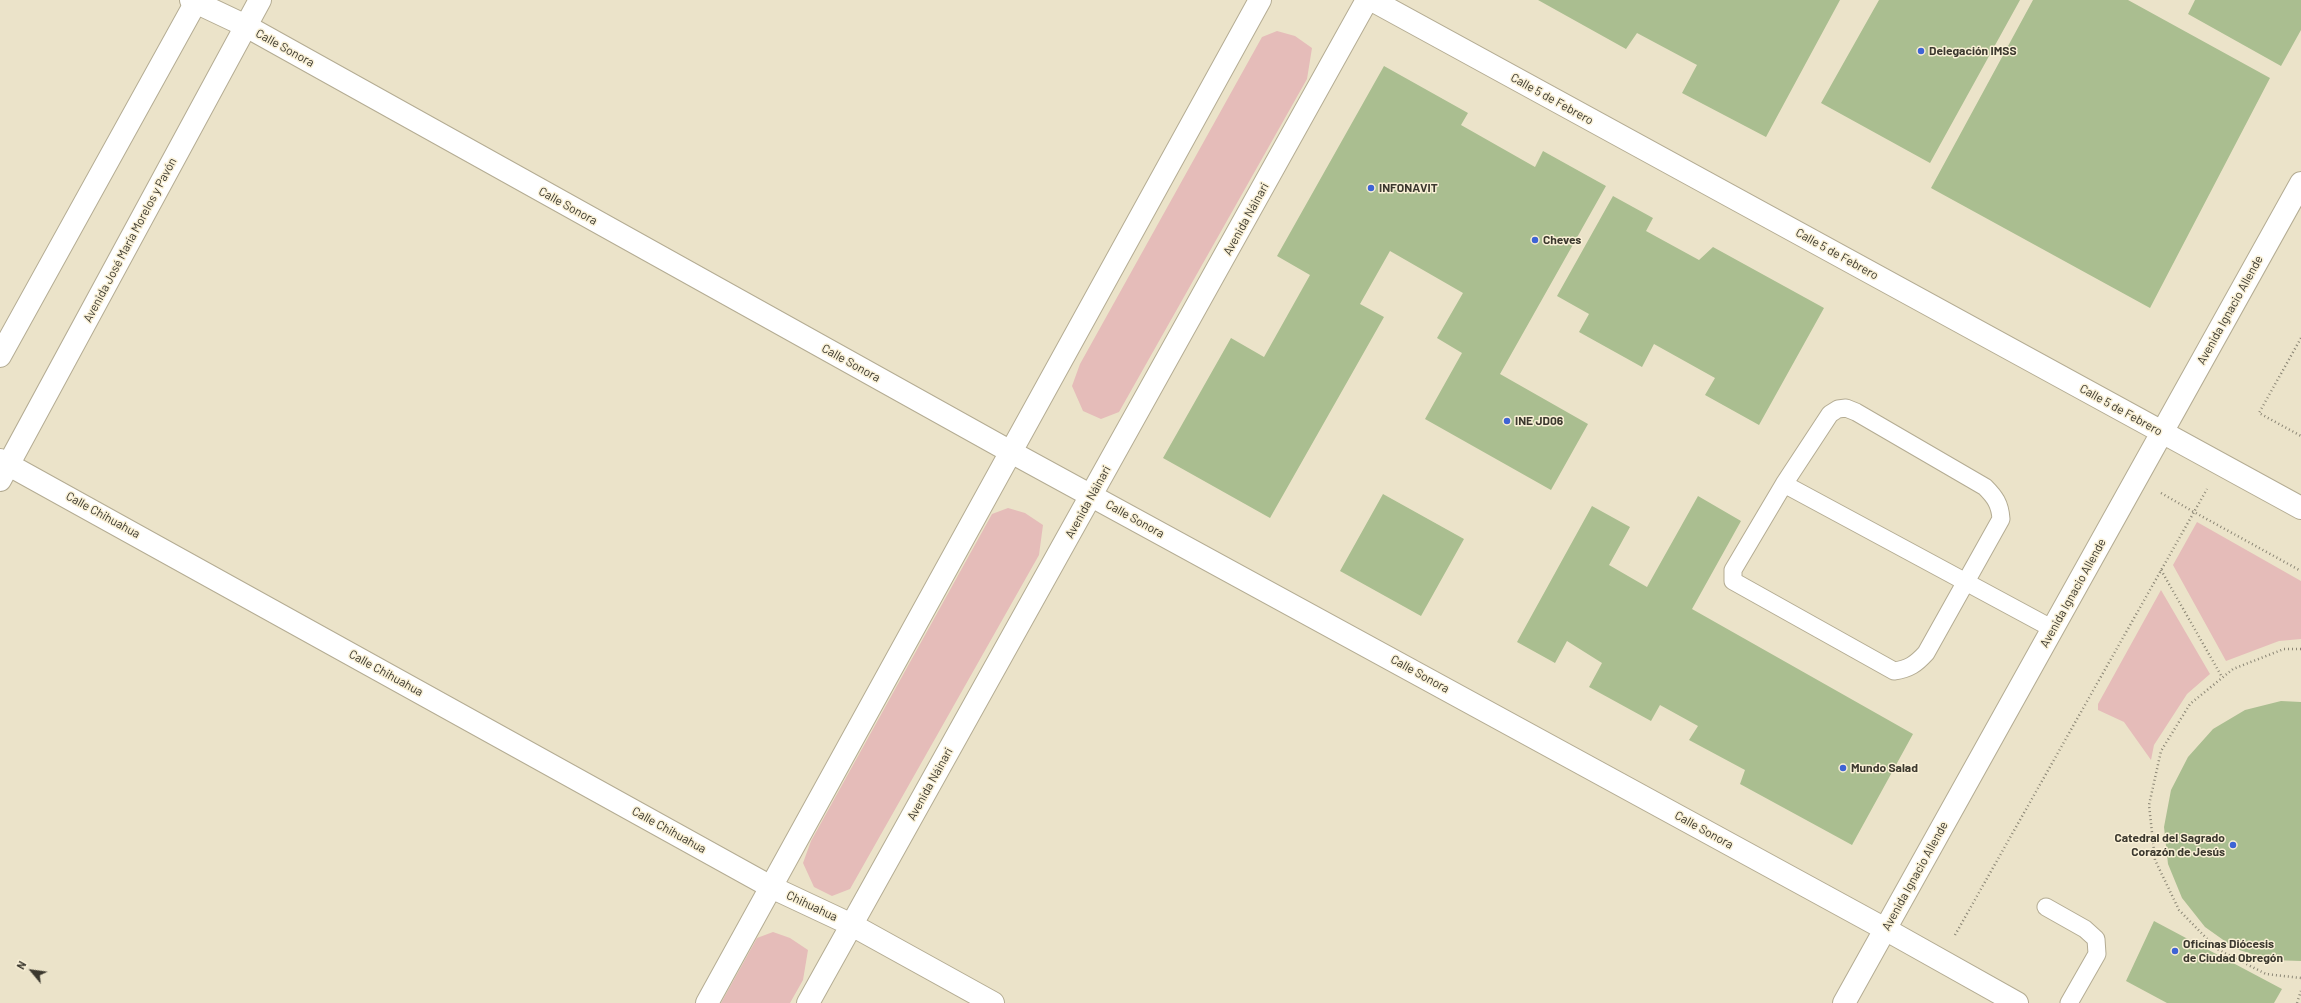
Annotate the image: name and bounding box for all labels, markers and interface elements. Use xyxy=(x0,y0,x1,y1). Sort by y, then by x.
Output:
street label: Calle Sonora xyxy=(253,26,317,70)
place label: Delegación IMSS xyxy=(1929,44,2017,58)
marker: Delegación IMSS xyxy=(1916,46,1926,56)
street label: Calle 5 de Febrero xyxy=(1508,70,1596,128)
street label: Avenida José María Morelos y Pavón xyxy=(80,155,180,325)
street label: Avenida Náinari xyxy=(1220,180,1272,258)
place label: INFONAVIT xyxy=(1379,181,1438,195)
marker: INFONAVIT xyxy=(1366,183,1376,193)
street label: Calle Sonora xyxy=(536,184,600,228)
street label: Calle 5 de Febrero xyxy=(1793,225,1881,283)
place label: Cheves xyxy=(1543,233,1581,247)
marker: Cheves xyxy=(1530,235,1540,245)
street label: Avenida Ignacio Allende xyxy=(2194,253,2266,367)
street label: Calle Sonora xyxy=(819,341,883,385)
street label: Calle 5 de Febrero xyxy=(2077,381,2165,439)
place label: INE JD06 xyxy=(1515,414,1563,428)
marker: INE JD06 xyxy=(1502,416,1512,426)
street label: Avenida Náinari xyxy=(1062,463,1114,541)
street label: Calle Chihuahua xyxy=(63,489,143,541)
street label: Calle Sonora xyxy=(1103,497,1167,541)
street label: Avenida Ignacio Allende xyxy=(2037,536,2109,650)
street label: Calle Chihuahua xyxy=(346,647,426,699)
street label: Calle Sonora xyxy=(1388,652,1452,696)
street label: Avenida Náinari xyxy=(904,745,956,823)
place label: Mundo Salad xyxy=(1851,761,1918,775)
marker: Mundo Salad xyxy=(1838,763,1848,773)
street label: Calle Chihuahua xyxy=(629,804,709,856)
street label: Calle Sonora xyxy=(1672,808,1736,852)
street label: Avenida Ignacio Allende xyxy=(1879,819,1951,933)
place label: Catedral del Sagrado Corazón de Jesús xyxy=(2114,831,2225,859)
marker: Catedral del Sagrado Corazón de Jesús xyxy=(2228,840,2238,850)
street label: Chihuahua xyxy=(784,888,840,924)
place label: Oficinas Diócesis de Ciudad Obregón xyxy=(2183,937,2283,965)
marker: Oficinas Diócesis de Ciudad Obregón xyxy=(2170,946,2180,956)
north arrow xyxy=(12,951,52,991)
text: N xyxy=(14,959,29,971)

